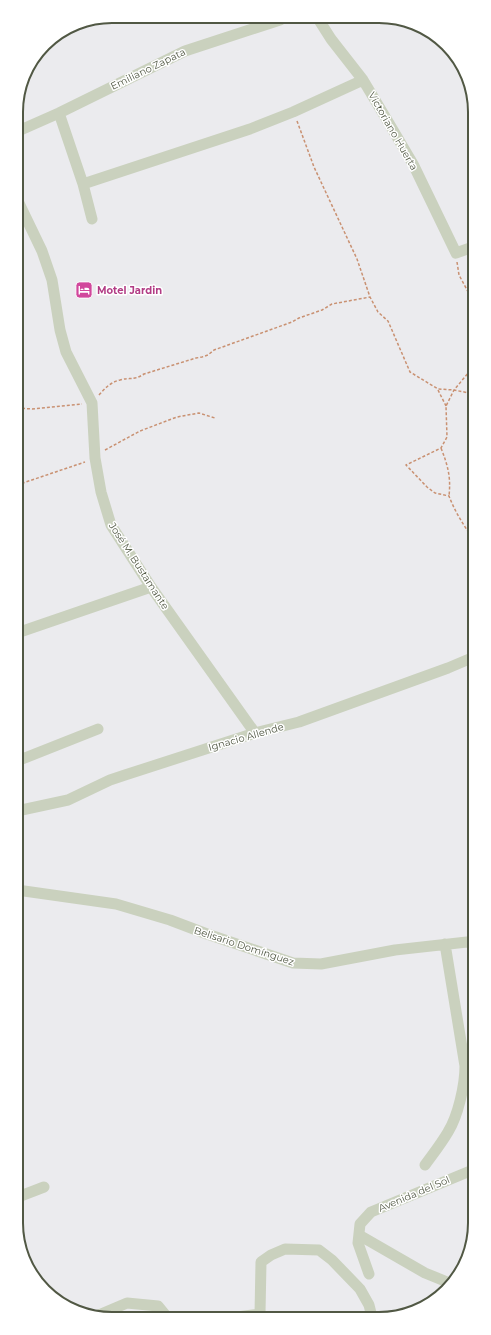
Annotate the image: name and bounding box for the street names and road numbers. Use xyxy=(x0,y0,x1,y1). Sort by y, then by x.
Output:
street label: Emiliano Zapata xyxy=(108,45,188,93)
street label: Victoriano Huerta xyxy=(365,90,421,172)
street label: José M. Bustamante xyxy=(105,519,172,612)
street label: Ignacio Allende xyxy=(207,720,285,754)
street label: Belisario Domínguez xyxy=(192,924,296,968)
street label: Avenida del Sol xyxy=(376,1173,452,1215)

